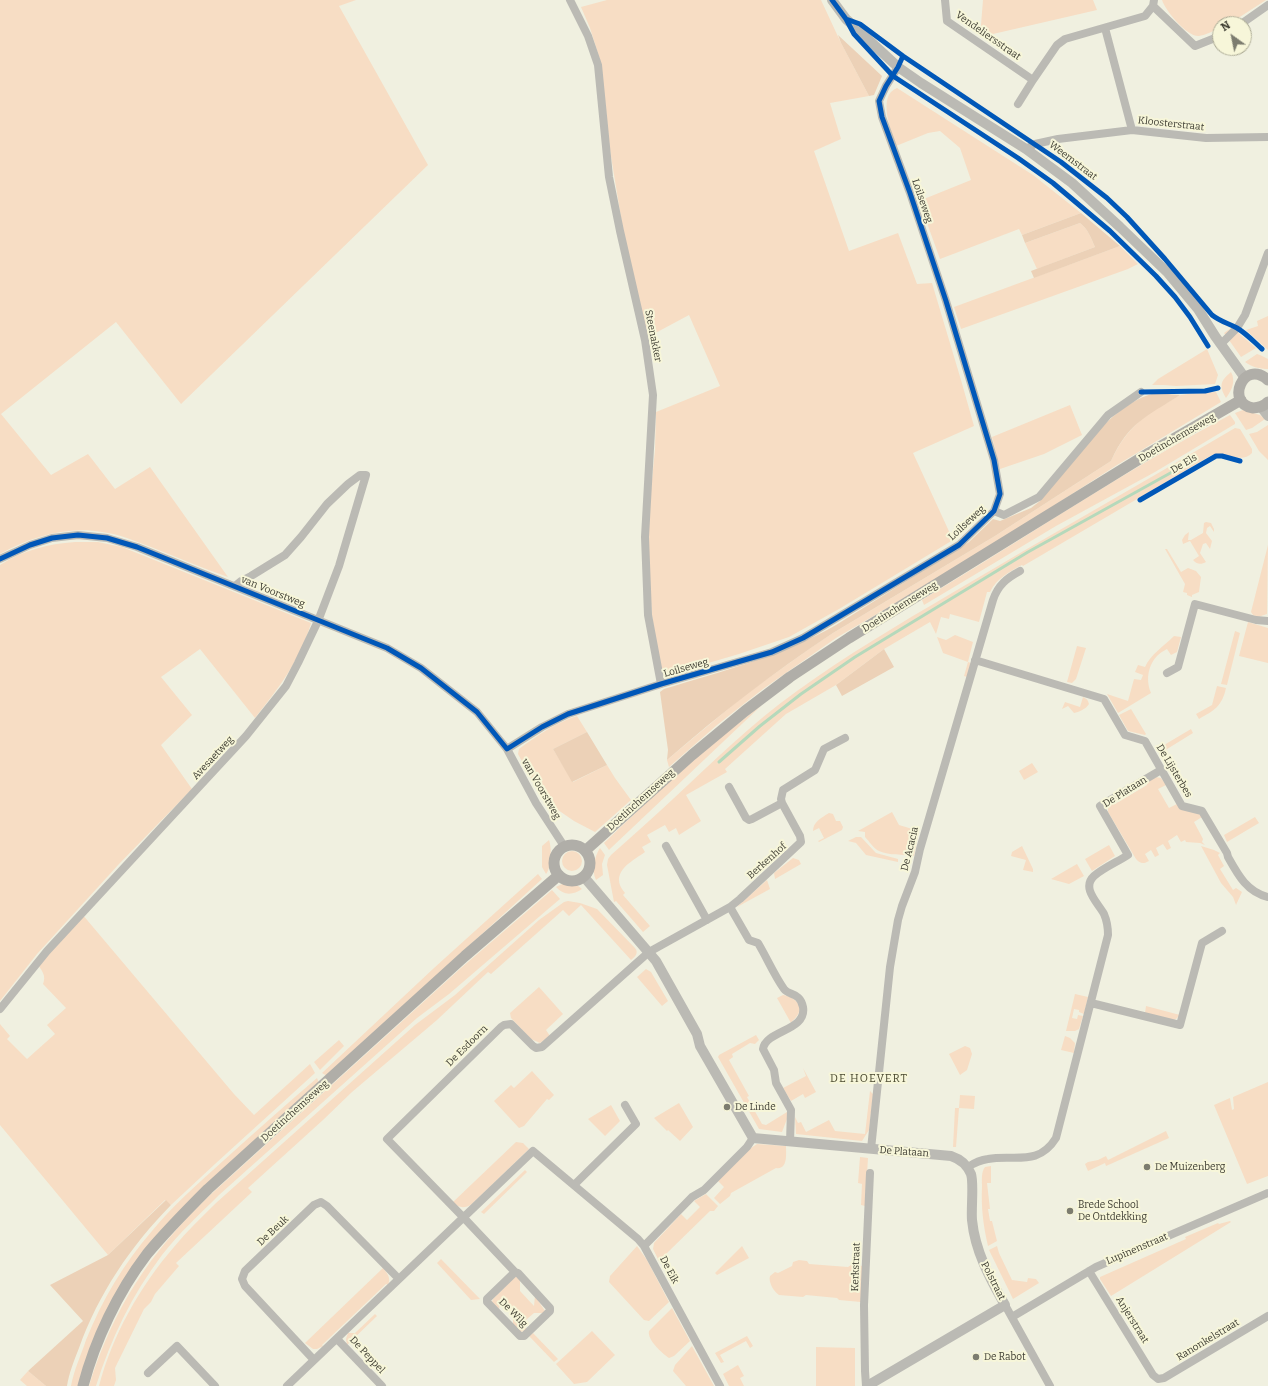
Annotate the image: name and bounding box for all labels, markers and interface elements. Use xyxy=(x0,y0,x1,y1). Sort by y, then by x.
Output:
street label: Vendeliersstraat xyxy=(953,9,1023,63)
north arrow xyxy=(1212,16,1252,56)
text: N xyxy=(1219,19,1233,34)
street label: Kloosterstraat xyxy=(1137,115,1205,133)
street label: Weemstraat xyxy=(1047,139,1099,183)
street label: Loilseweg xyxy=(909,177,935,225)
street label: Steenakker xyxy=(642,309,664,363)
street label: Doetinchemseweg xyxy=(1137,411,1217,465)
street label: De Els xyxy=(1169,452,1199,476)
street label: Loilseweg xyxy=(946,503,988,543)
street label: van Voorstweg xyxy=(239,574,307,610)
street label: Doetinchemseweg xyxy=(860,579,940,635)
street label: Loilseweg xyxy=(662,656,710,680)
street label: Avesaetweg xyxy=(190,734,236,782)
street label: De Lijsterbes xyxy=(1153,742,1195,800)
street label: van Voorstweg xyxy=(519,757,563,821)
street label: Doetinchemseweg xyxy=(605,767,677,833)
street label: De Plataan xyxy=(1101,774,1149,810)
street label: De Acacia xyxy=(899,826,921,872)
street label: Berkenhof xyxy=(745,840,789,882)
street label: De Esdoorn xyxy=(444,1023,490,1069)
district label: DE HOEVERT xyxy=(830,1072,908,1086)
street label: Doetinchemseweg xyxy=(259,1078,331,1144)
place label: De Linde xyxy=(735,1101,776,1113)
marker: De Linde xyxy=(722,1102,732,1112)
street label: De Plataan xyxy=(879,1144,929,1160)
place label: De Muizenberg xyxy=(1155,1161,1225,1173)
marker: De Muizenberg xyxy=(1142,1162,1152,1172)
place label: Brede School De Ontdekking xyxy=(1078,1199,1147,1222)
marker: Brede School De Ontdekking xyxy=(1065,1206,1075,1216)
street label: De Beuk xyxy=(255,1214,291,1248)
street label: Lupinenstraat xyxy=(1104,1231,1170,1267)
street label: Kerkstraat xyxy=(849,1242,863,1292)
street label: De Eik xyxy=(657,1254,681,1286)
street label: Polstraat xyxy=(978,1260,1008,1302)
street label: Anjerstraat xyxy=(1113,1294,1151,1346)
street label: De Wilg xyxy=(496,1296,530,1330)
street label: Ranonkelstraat xyxy=(1174,1317,1242,1363)
street label: De Peppel xyxy=(347,1334,387,1376)
place label: De Rabot xyxy=(984,1351,1026,1363)
marker: De Rabot xyxy=(971,1352,981,1362)

